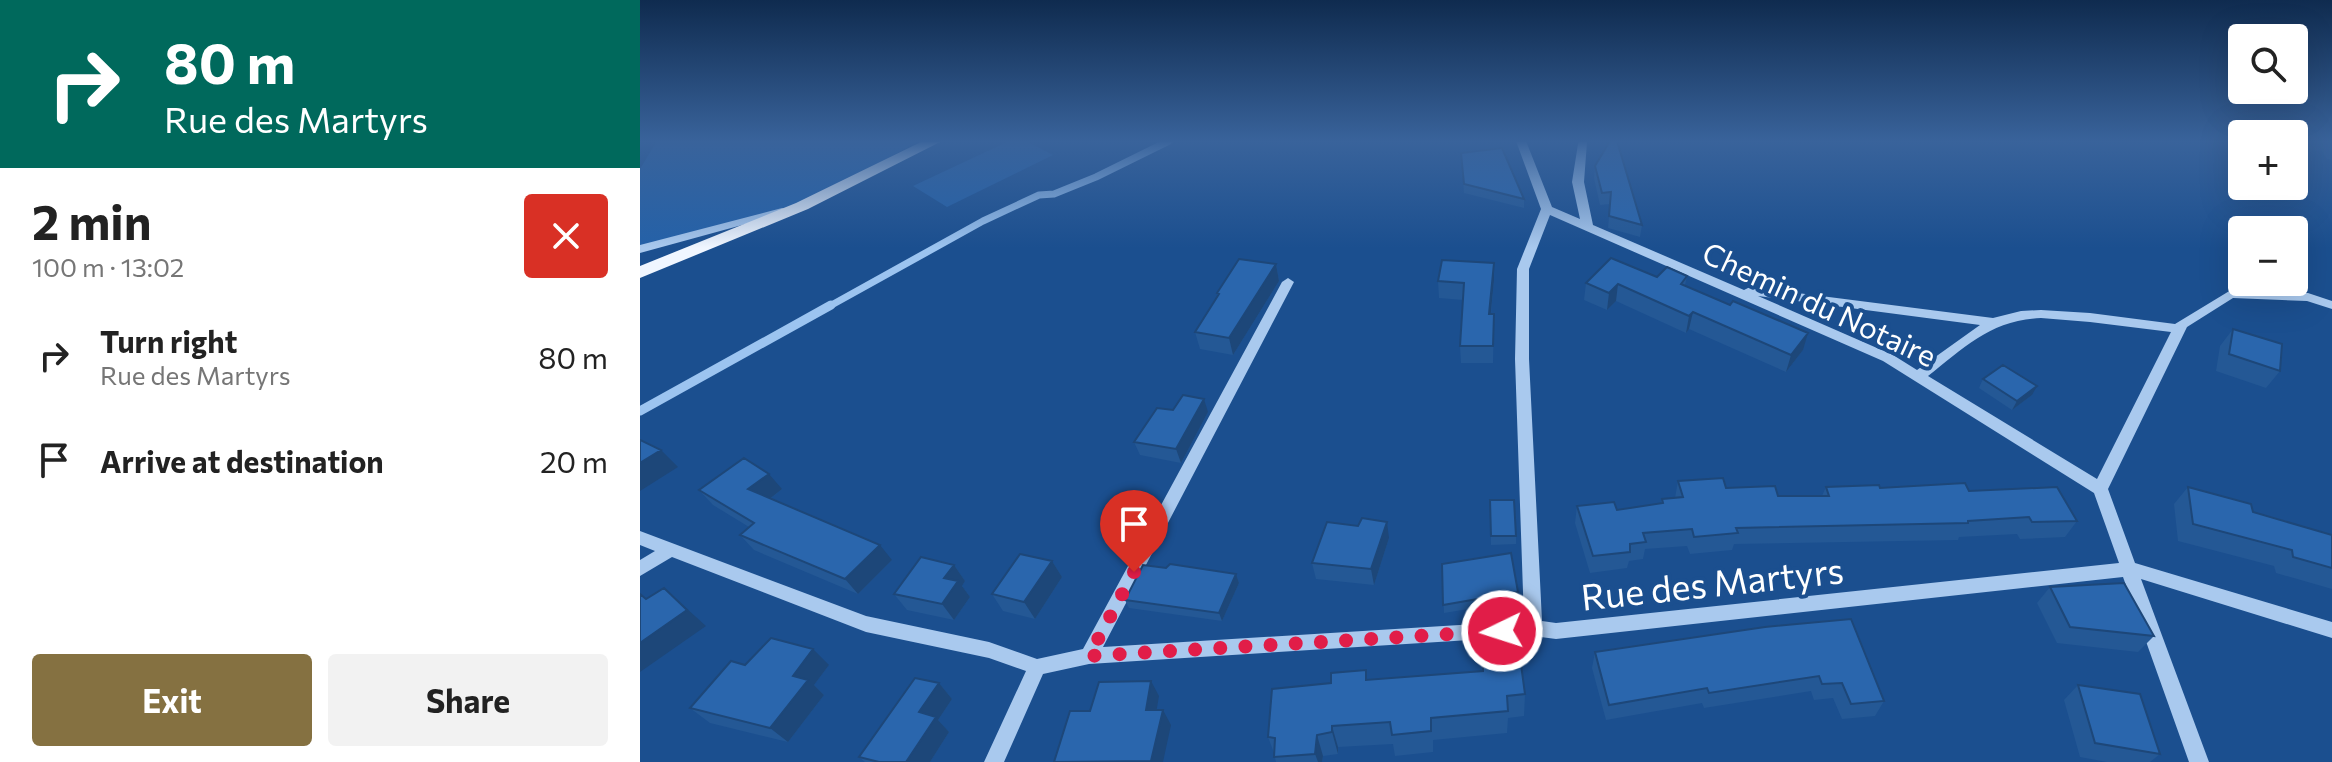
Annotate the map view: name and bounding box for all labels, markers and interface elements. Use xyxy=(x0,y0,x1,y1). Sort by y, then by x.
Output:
map controls xyxy=(2228,24,2308,296)
button: search xyxy=(2228,24,2308,104)
text: 80 m xyxy=(164,27,295,96)
icon: right xyxy=(32,32,136,136)
text: Rue des Martyrs xyxy=(164,96,428,140)
button: + xyxy=(2228,120,2308,200)
text: 2 min xyxy=(32,191,152,250)
button: close xyxy=(524,194,608,278)
button: − xyxy=(2228,216,2308,296)
street label: Chemin du Notaire xyxy=(1697,233,1943,373)
text: 100 m · 13:02 xyxy=(32,251,184,282)
text: Turn right xyxy=(100,322,237,359)
icon: right xyxy=(32,334,76,378)
text: 80 m xyxy=(538,338,608,375)
text: Rue des Martyrs xyxy=(100,359,291,390)
icon: arrive xyxy=(32,438,76,482)
text: Arrive at destination xyxy=(100,442,384,479)
text: 20 m xyxy=(540,442,608,479)
pin xyxy=(1100,490,1168,572)
icon: arrive xyxy=(1112,502,1156,546)
street label: Rue des Martyrs xyxy=(1579,546,1845,618)
position arrow xyxy=(1460,589,1544,673)
button: Exit xyxy=(32,654,312,746)
button: Share xyxy=(328,654,608,746)

